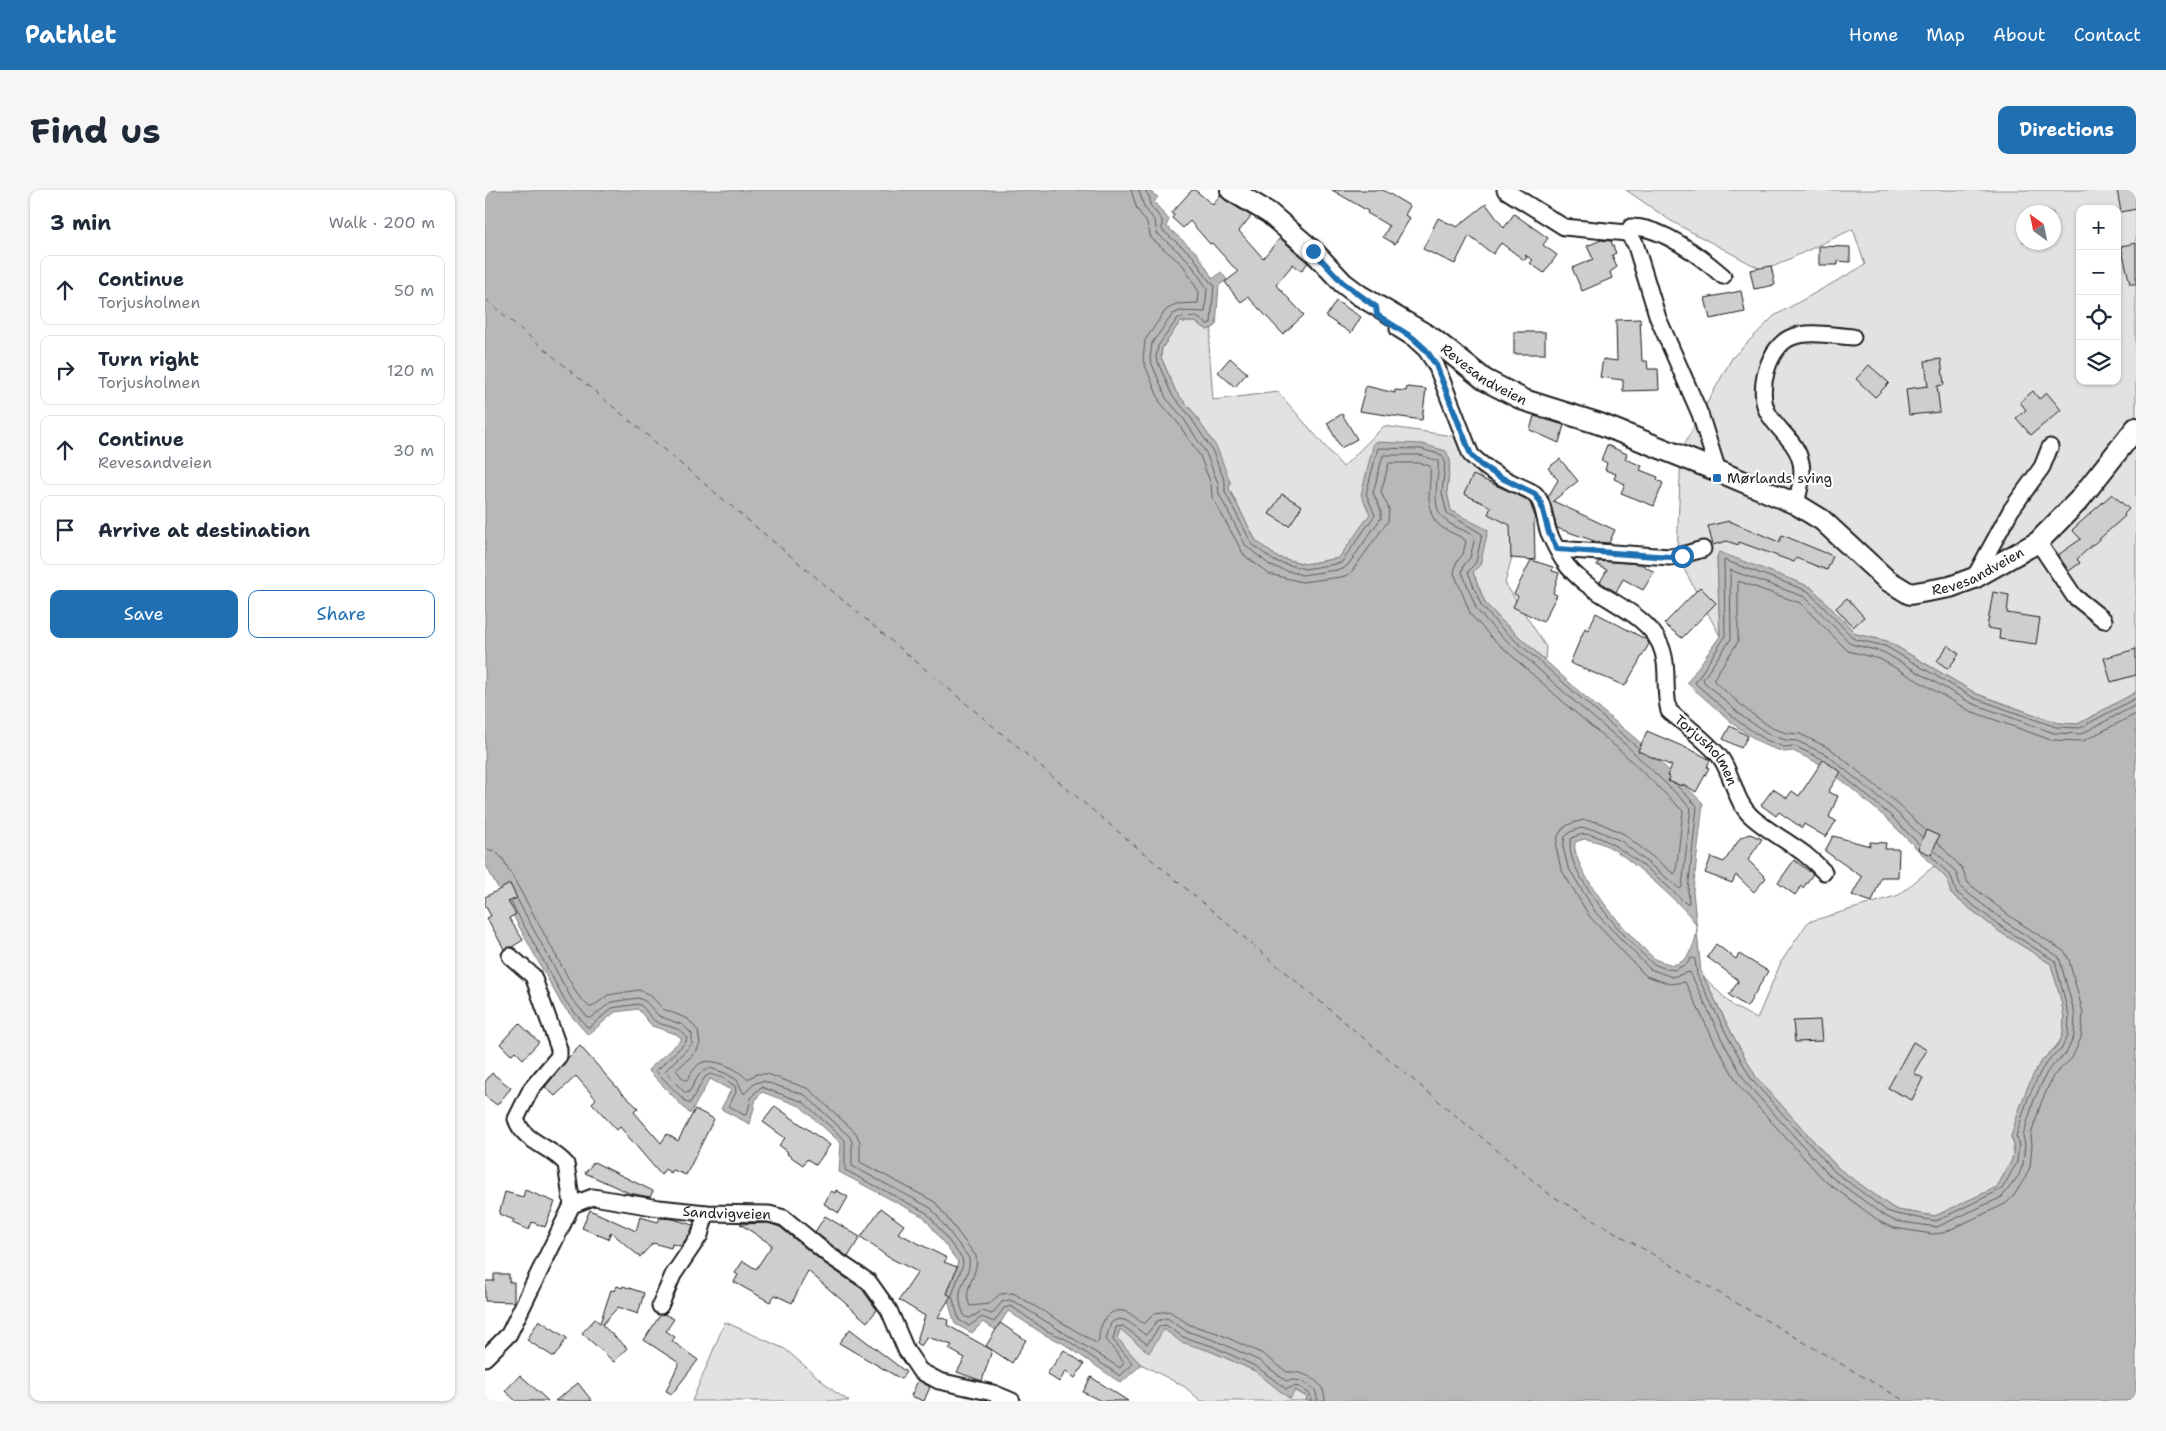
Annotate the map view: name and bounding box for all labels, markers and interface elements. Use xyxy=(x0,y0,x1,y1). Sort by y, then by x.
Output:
text: Pathlet xyxy=(25,19,116,51)
text: Home xyxy=(1849,23,1898,47)
text: Map xyxy=(1926,23,1965,47)
text: About xyxy=(1993,23,2046,47)
text: Contact xyxy=(2074,23,2141,47)
button: Directions xyxy=(1998,106,2136,154)
text: Find us xyxy=(30,107,161,154)
north arrow xyxy=(2016,205,2061,250)
map controls xyxy=(2076,205,2121,385)
button: + xyxy=(2076,205,2121,250)
text: 3 min xyxy=(50,209,111,237)
text: Walk · 200 m xyxy=(329,212,435,233)
route end xyxy=(1302,240,1325,263)
button: − xyxy=(2076,250,2121,295)
text: Continue xyxy=(98,267,184,292)
icon: ahead xyxy=(51,276,79,304)
text: 50 m xyxy=(394,280,434,301)
text: Torjusholmen xyxy=(98,292,200,313)
button: locate xyxy=(2076,295,2121,340)
street label: Revesandveien xyxy=(1437,340,1531,409)
button: layers xyxy=(2076,340,2121,385)
text: Turn right xyxy=(98,347,199,372)
icon: right xyxy=(51,356,79,384)
text: 120 m xyxy=(387,360,434,381)
text: Torjusholmen xyxy=(98,372,200,393)
text: Continue xyxy=(98,427,184,452)
icon: ahead xyxy=(51,436,79,464)
text: 30 m xyxy=(393,440,434,461)
text: Revesandveien xyxy=(98,452,212,473)
place label: Mørlands sving xyxy=(1727,469,1832,487)
marker: Mørlands sving xyxy=(1711,472,1723,484)
icon: arrive xyxy=(51,516,79,544)
text: Arrive at destination xyxy=(98,518,310,543)
street label: Revesandveien xyxy=(1930,543,2027,599)
route start xyxy=(1671,545,1694,568)
button: Save xyxy=(50,590,238,638)
button: Share xyxy=(248,590,435,638)
street label: Torjusholmen xyxy=(1671,710,1742,788)
street label: Sandvigveien xyxy=(682,1202,772,1223)

